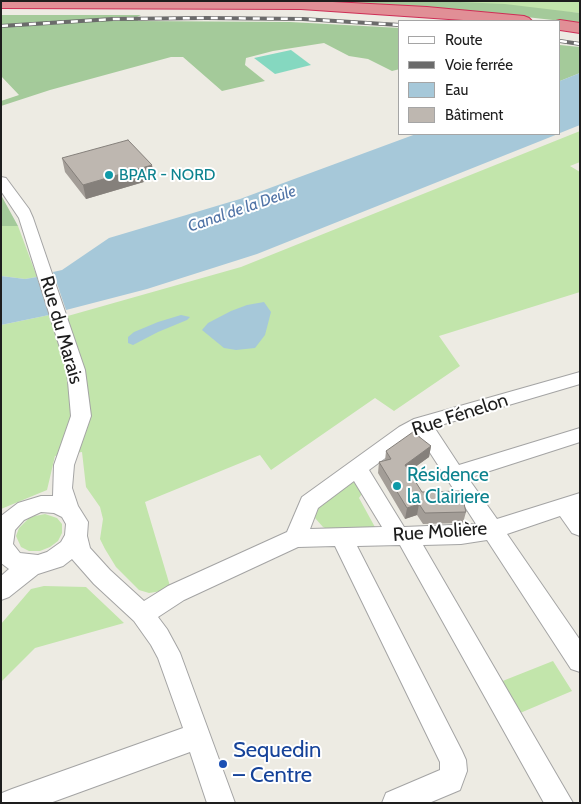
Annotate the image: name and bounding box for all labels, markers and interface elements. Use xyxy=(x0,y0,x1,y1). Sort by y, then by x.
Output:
legend xyxy=(398,20,561,135)
text: Route xyxy=(445,31,483,49)
text: Voie ferrée xyxy=(445,56,513,74)
text: Eau xyxy=(445,81,468,99)
text: Bâtiment xyxy=(445,106,503,124)
place label: BPAR - NORD xyxy=(119,165,215,185)
marker: BPAR - NORD xyxy=(103,169,115,181)
water label: Canal de la Deûle xyxy=(185,182,299,236)
street label: Rue du Marais xyxy=(35,273,87,387)
street label: Rue Fénelon xyxy=(409,389,511,441)
place label: Résidence la Clairiere xyxy=(407,464,489,508)
marker: Résidence la Clairiere xyxy=(391,480,403,492)
street label: Rue Molière xyxy=(392,517,488,547)
place label: Sequedin – Centre xyxy=(233,738,321,789)
marker: Sequedin – Centre xyxy=(217,758,229,770)

